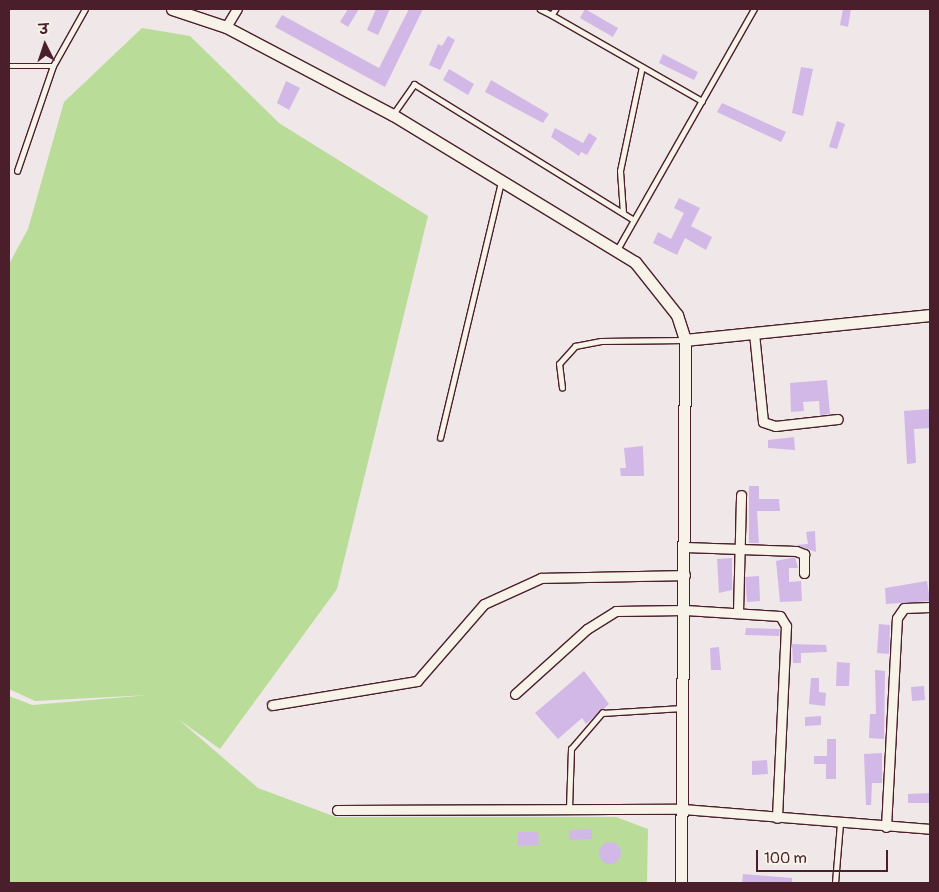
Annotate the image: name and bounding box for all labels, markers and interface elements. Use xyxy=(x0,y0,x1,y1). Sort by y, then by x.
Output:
north arrow xyxy=(20,20,70,70)
text: उ xyxy=(39,21,49,38)
scale bar xyxy=(759,840,892,872)
text: 100 m xyxy=(764,849,807,868)

